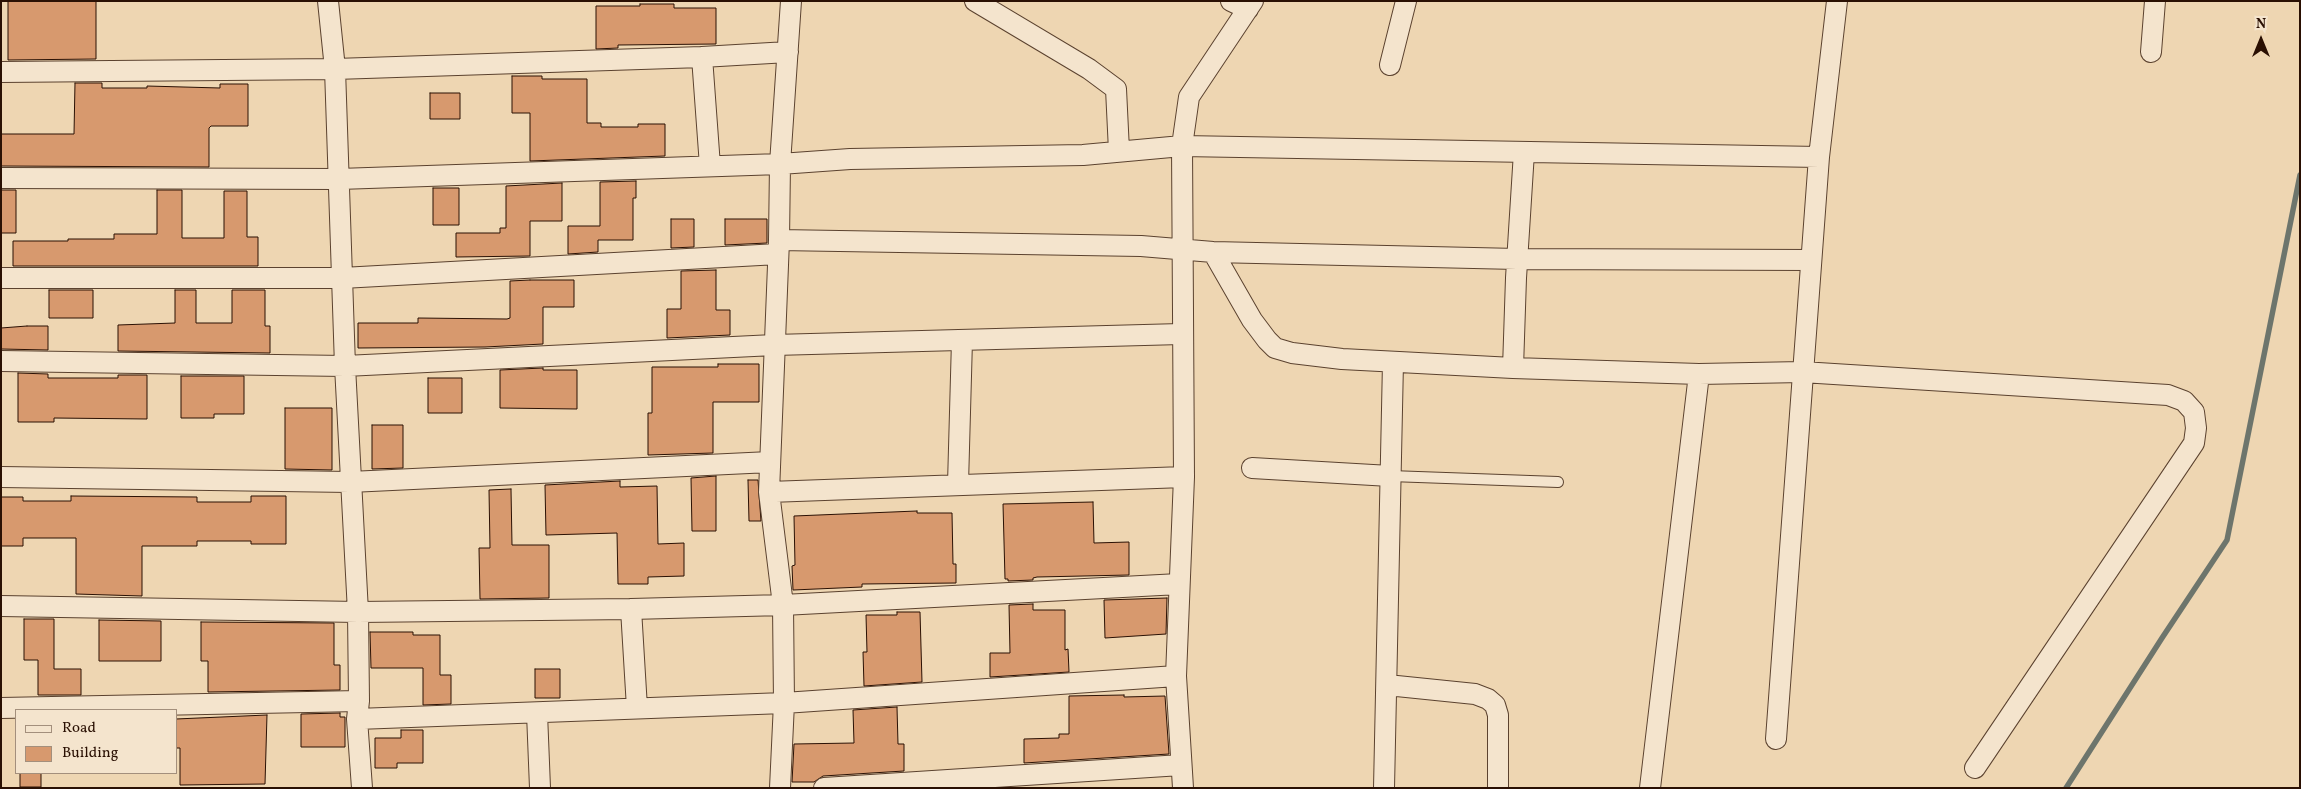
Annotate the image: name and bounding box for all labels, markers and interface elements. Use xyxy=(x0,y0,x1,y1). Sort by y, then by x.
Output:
north arrow xyxy=(2236,15,2286,65)
text: N xyxy=(2256,15,2266,34)
legend xyxy=(15,709,178,774)
text: Road xyxy=(62,718,96,739)
text: Building xyxy=(62,743,118,764)

